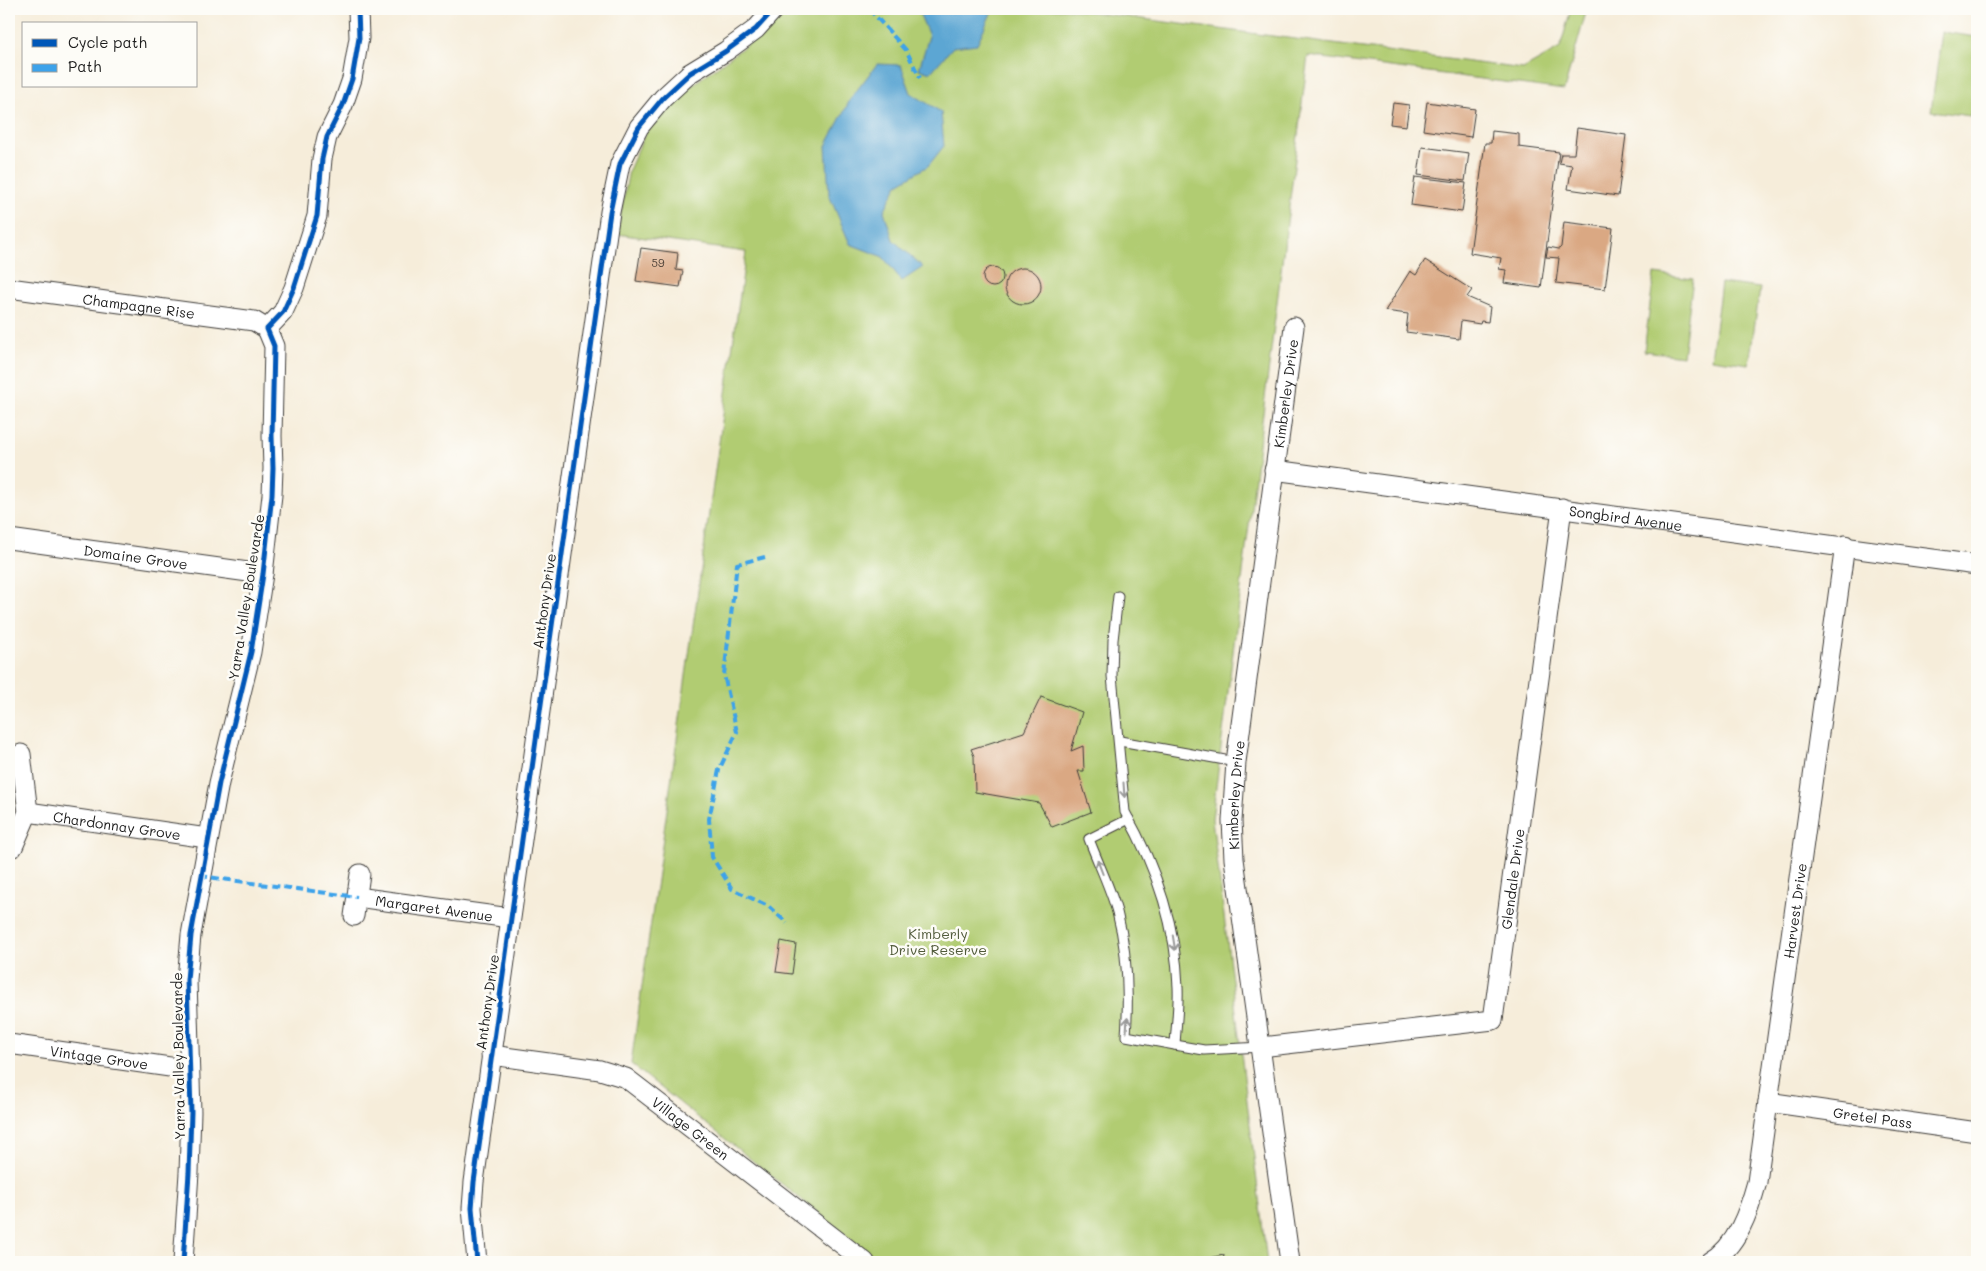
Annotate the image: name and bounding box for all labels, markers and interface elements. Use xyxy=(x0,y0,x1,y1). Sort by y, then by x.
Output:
legend xyxy=(22,22,198,88)
text: Cycle path xyxy=(68,32,147,52)
text: Path xyxy=(68,56,102,76)
house number: 59 xyxy=(652,255,665,270)
street label: Champagne Rise xyxy=(82,289,196,322)
street label: Kimberley Drive xyxy=(1268,338,1302,449)
street label: Songbird Avenue xyxy=(1568,500,1684,535)
street label: Yarra Valley Boulevarde xyxy=(223,513,269,681)
street label: Domaine Grove xyxy=(83,540,189,573)
street label: Anthony Drive xyxy=(528,552,560,650)
street label: Kimberley Drive xyxy=(1222,739,1248,850)
one-way arrow xyxy=(1119,782,1128,798)
street label: Chardonnay Grove xyxy=(52,806,182,844)
street label: Glendale Drive xyxy=(1496,827,1528,930)
one-way arrow xyxy=(1094,860,1104,875)
street label: Harvest Drive xyxy=(1778,862,1810,960)
street label: Margaret Avenue xyxy=(374,890,494,925)
park label: Kimberly Drive Reserve xyxy=(889,924,987,959)
one-way arrow xyxy=(1169,934,1179,950)
street label: Anthony Drive xyxy=(471,953,503,1051)
street label: Yarra Valley Boulevarde xyxy=(167,972,189,1140)
one-way arrow xyxy=(1122,1017,1132,1033)
street label: Vintage Grove xyxy=(49,1040,149,1073)
street label: Village Green xyxy=(648,1092,733,1164)
street label: Gretel Pass xyxy=(1832,1102,1914,1132)

